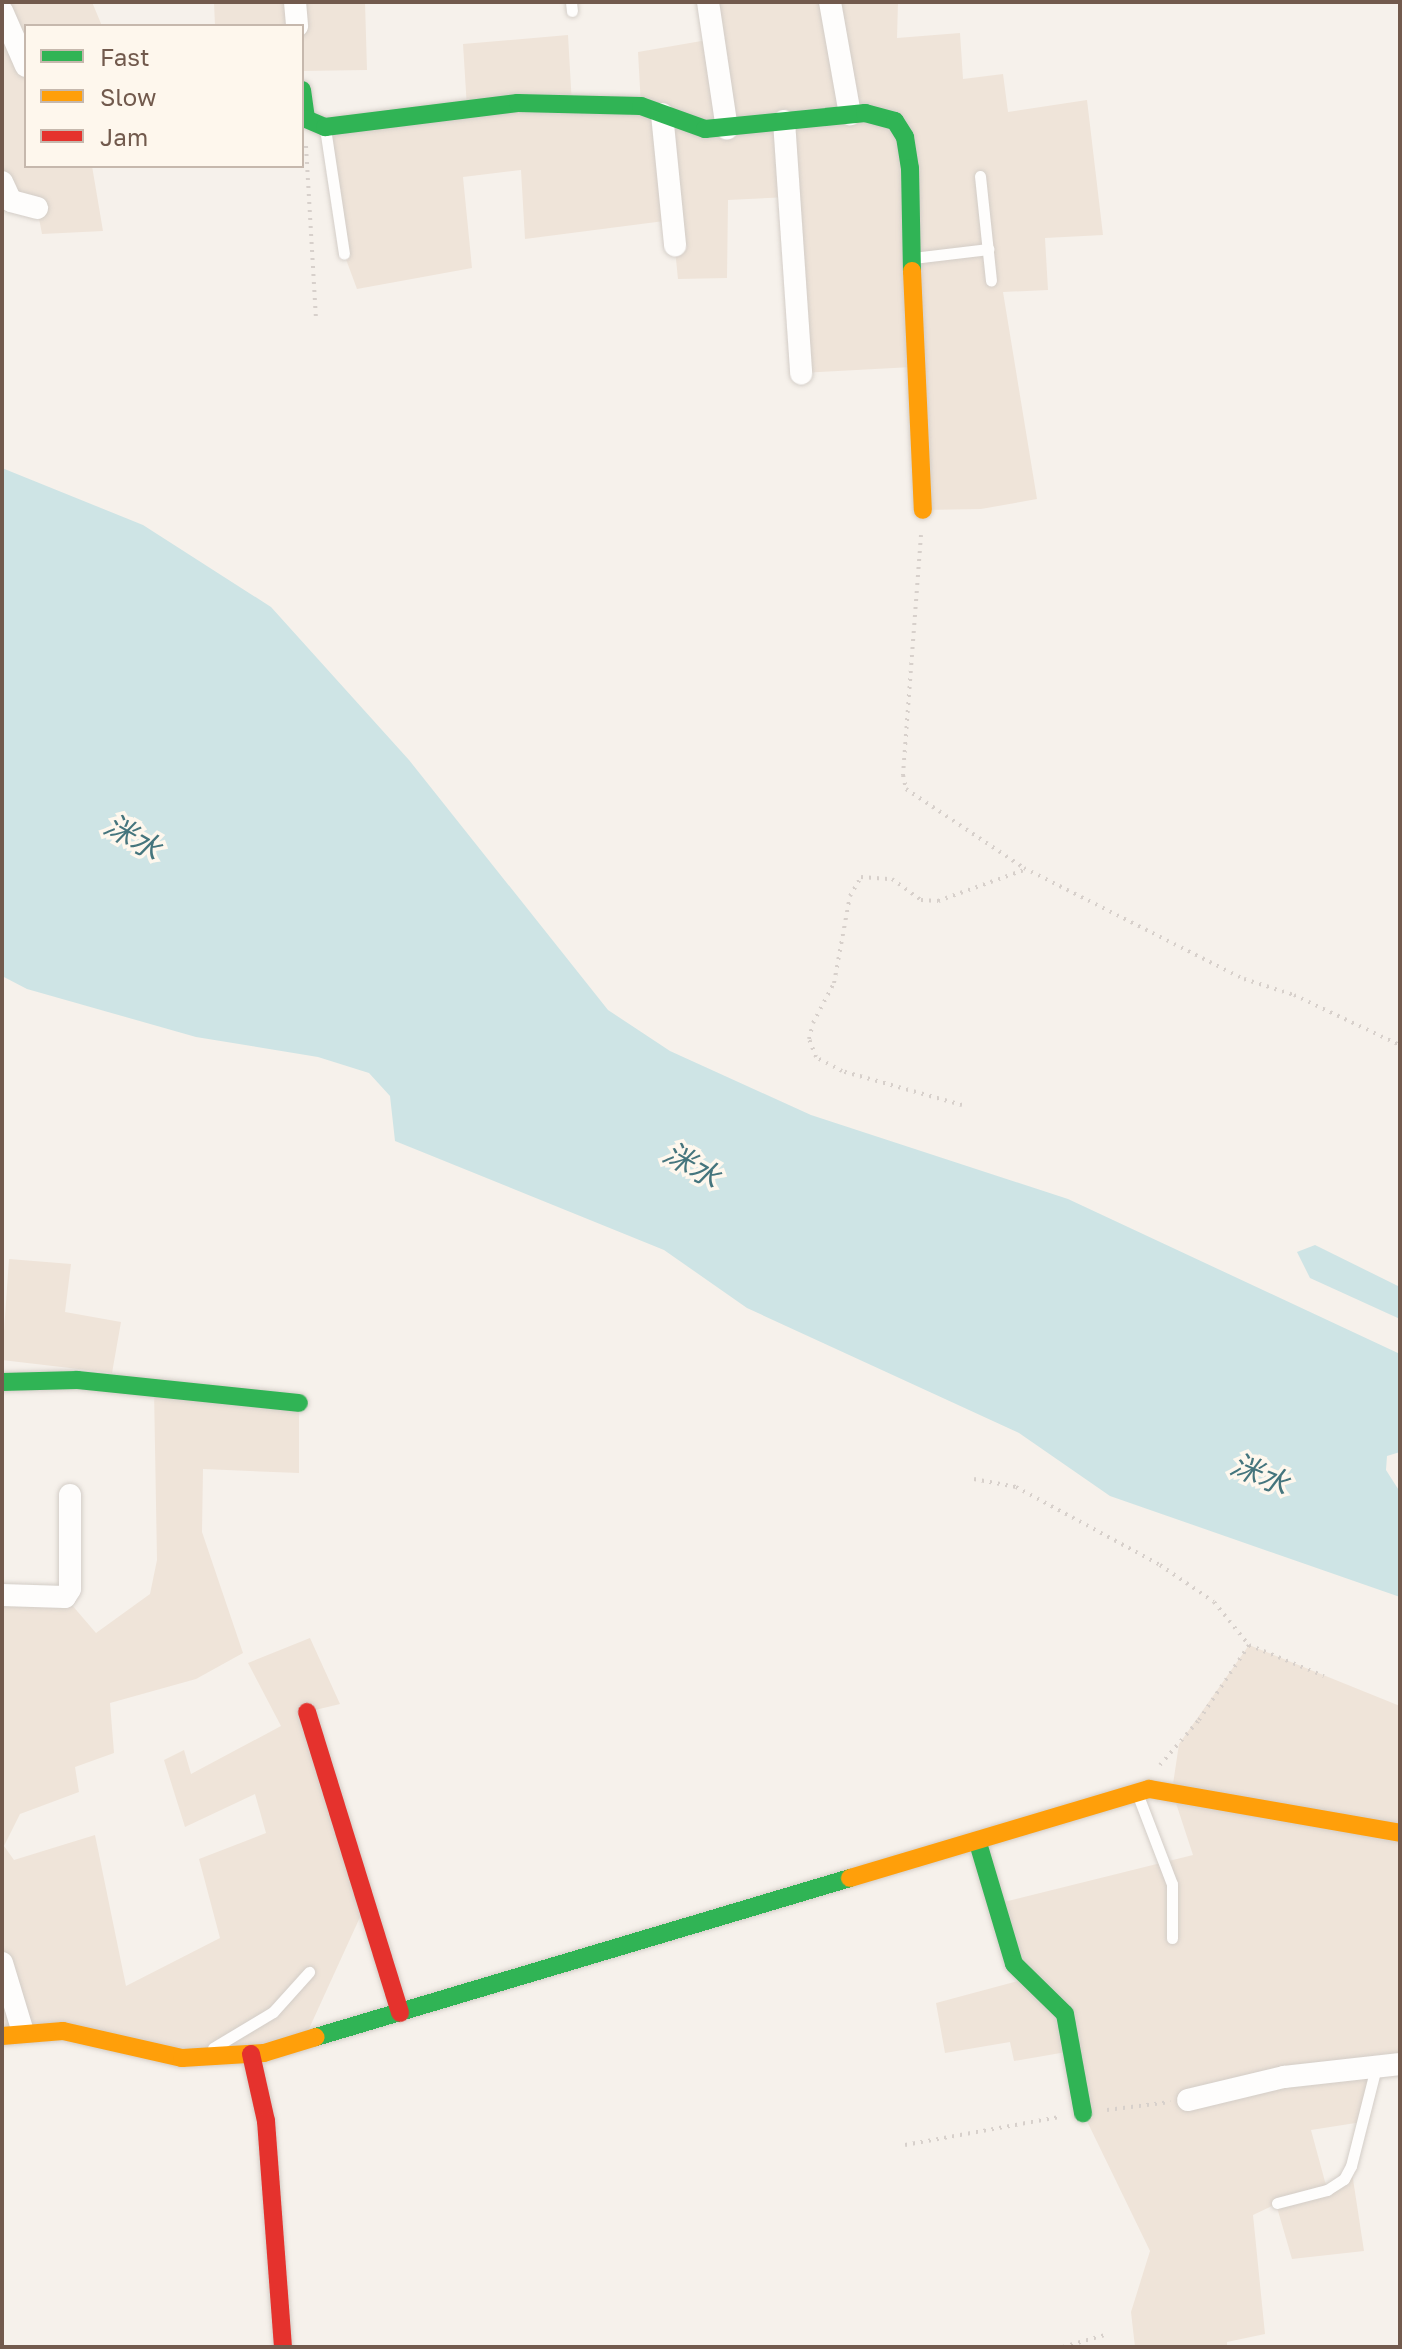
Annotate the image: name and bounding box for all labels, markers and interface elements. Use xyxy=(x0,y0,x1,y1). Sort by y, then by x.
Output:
legend xyxy=(24,24,304,168)
text: Fast xyxy=(100,42,150,71)
text: Slow xyxy=(100,82,156,111)
text: Jam xyxy=(100,122,148,151)
water label: 洣水 xyxy=(98,806,168,868)
water label: 洣水 xyxy=(657,1134,727,1196)
water label: 洣水 xyxy=(1225,1446,1295,1502)

